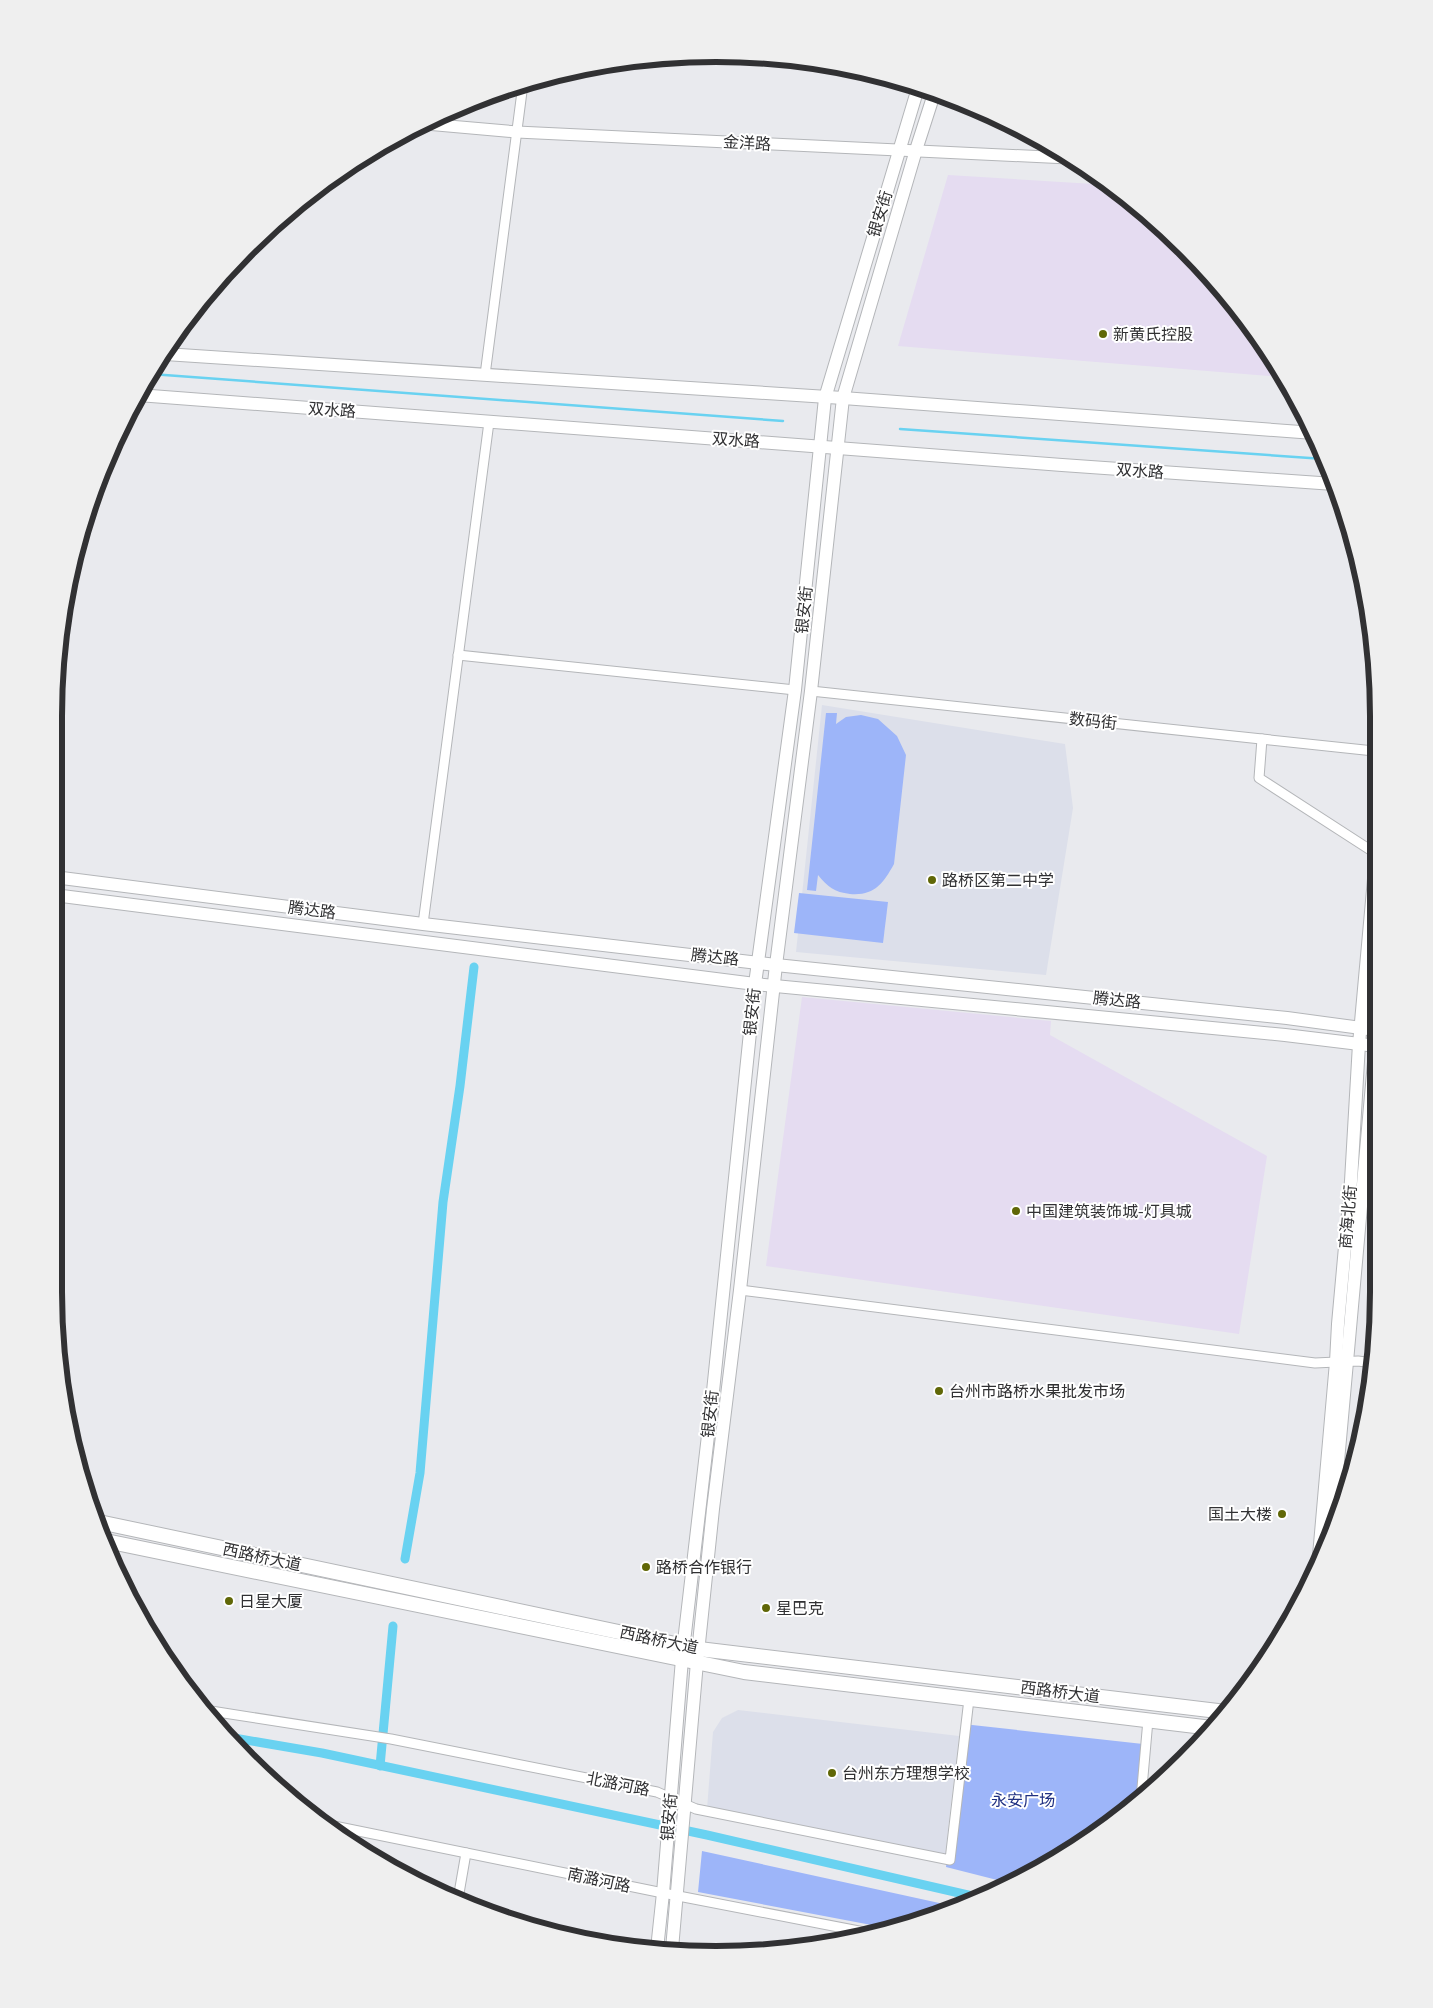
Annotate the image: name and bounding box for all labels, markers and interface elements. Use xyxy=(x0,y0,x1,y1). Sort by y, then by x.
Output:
street label: 金洋路 xyxy=(723,132,771,154)
street label: 银安街 xyxy=(864,188,896,240)
place label: 新黄氏控股 xyxy=(1113,325,1193,344)
marker: 新黄氏控股 xyxy=(1097,328,1109,340)
street label: 双水路 xyxy=(307,399,357,421)
street label: 双水路 xyxy=(711,429,761,451)
street label: 双水路 xyxy=(1115,460,1165,482)
street label: 银安街 xyxy=(792,585,816,635)
street label: 数码街 xyxy=(1068,709,1118,733)
place label: 路桥区第二中学 xyxy=(942,871,1054,890)
marker: 路桥区第二中学 xyxy=(926,874,938,886)
street label: 腾达路 xyxy=(287,898,337,922)
street label: 腾达路 xyxy=(690,945,740,969)
street label: 银安街 xyxy=(740,987,764,1037)
street label: 腾达路 xyxy=(1092,988,1142,1012)
street label: 商海北街 xyxy=(1336,1184,1360,1250)
place label: 中国建筑装饰城-灯具城 xyxy=(1026,1202,1192,1221)
marker: 中国建筑装饰城-灯具城 xyxy=(1010,1205,1022,1217)
place label: 台州市路桥水果批发市场 xyxy=(949,1382,1125,1401)
marker: 台州市路桥水果批发市场 xyxy=(933,1385,945,1397)
street label: 银安街 xyxy=(698,1389,722,1439)
place label: 国土大楼 xyxy=(1208,1505,1272,1524)
marker: 国土大楼 xyxy=(1276,1508,1288,1520)
street label: 西路桥大道 xyxy=(221,1539,303,1575)
place label: 路桥合作银行 xyxy=(656,1558,752,1577)
marker: 路桥合作银行 xyxy=(640,1561,652,1573)
place label: 日星大厦 xyxy=(239,1592,303,1611)
marker: 日星大厦 xyxy=(223,1595,235,1607)
place label: 星巴克 xyxy=(776,1599,824,1618)
marker: 星巴克 xyxy=(760,1602,772,1614)
street label: 西路桥大道 xyxy=(618,1622,700,1658)
street label: 西路桥大道 xyxy=(1019,1678,1101,1706)
place label: 台州东方理想学校 xyxy=(842,1764,970,1783)
marker: 台州东方理想学校 xyxy=(826,1767,838,1779)
street label: 北潞河路 xyxy=(585,1769,651,1799)
park label: 永安广场 xyxy=(991,1791,1055,1810)
street label: 银安街 xyxy=(657,1792,681,1842)
street label: 南潞河路 xyxy=(566,1864,632,1896)

